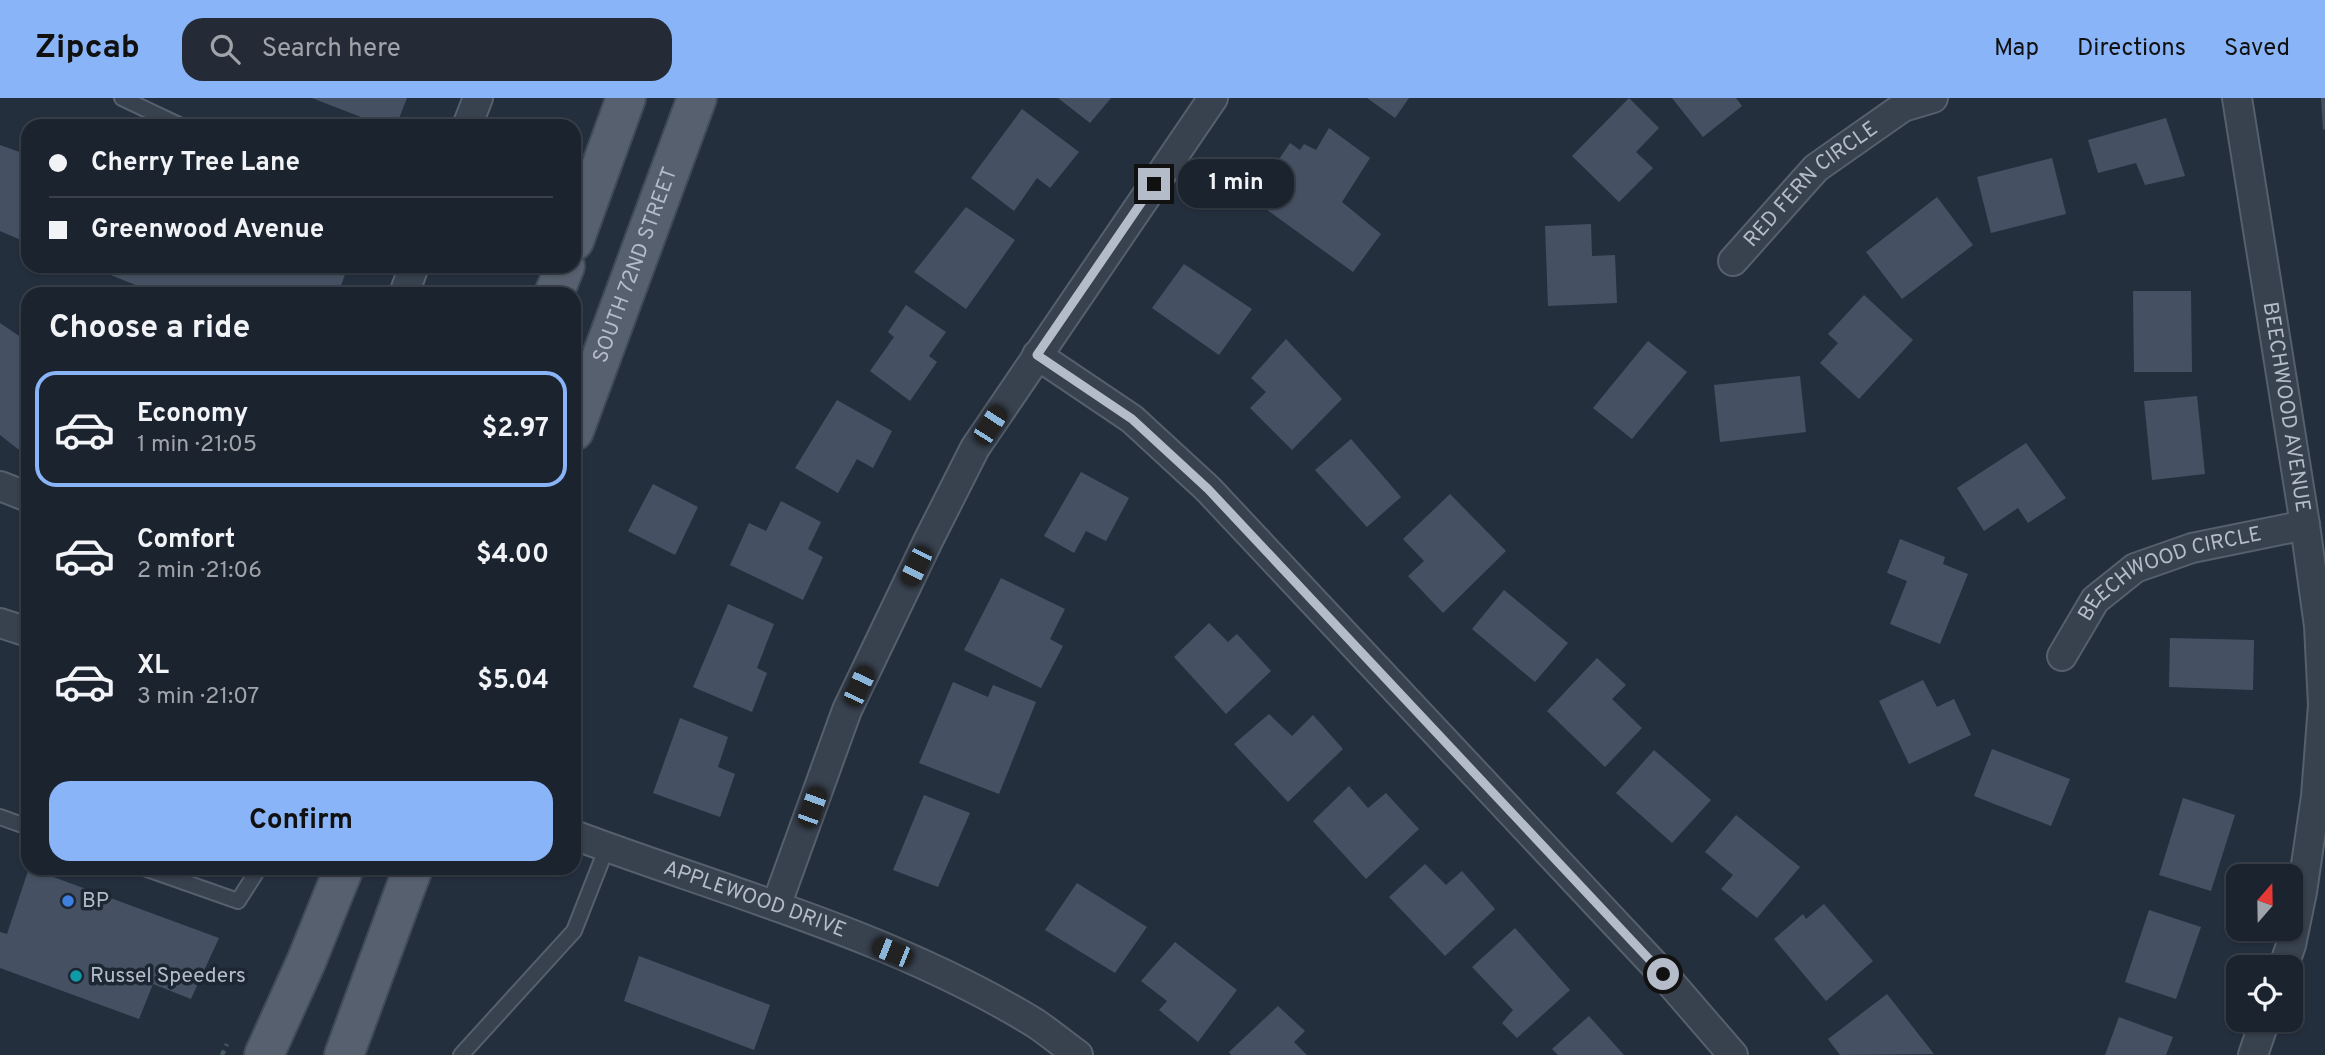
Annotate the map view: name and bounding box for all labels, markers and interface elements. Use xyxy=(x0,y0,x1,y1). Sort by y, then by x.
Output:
search box xyxy=(182,18,672,81)
text: Zipcab xyxy=(35,28,140,70)
icon: search xyxy=(206,30,244,68)
text: Search here xyxy=(262,33,401,66)
text: Map xyxy=(1994,34,2039,64)
text: Directions xyxy=(2077,34,2186,64)
text: Saved xyxy=(2224,34,2290,64)
street label: RED FERN CIRCLE xyxy=(1738,115,1883,253)
text: Cherry Tree Lane xyxy=(91,147,300,180)
callout: 1 min xyxy=(1178,160,1294,208)
street label: SOUTH 72ND STREET xyxy=(587,163,684,367)
route end xyxy=(1138,168,1170,200)
text: 1 min xyxy=(1208,169,1264,198)
text: Greenwood Avenue xyxy=(91,214,324,247)
street label: BEECHWOOD AVENUE xyxy=(2256,300,2316,514)
text: Choose a ride xyxy=(49,309,250,349)
icon: car xyxy=(53,398,116,461)
text: Economy xyxy=(137,398,248,431)
car xyxy=(970,402,1011,448)
text: $2.97 xyxy=(482,413,549,446)
text: 1 min · 21:05 xyxy=(137,431,257,460)
street label: BEECHWOOD CIRCLE xyxy=(2072,521,2264,626)
icon: car xyxy=(53,524,116,587)
text: Comfort xyxy=(137,524,235,557)
text: $4.00 xyxy=(476,539,549,572)
car xyxy=(898,543,935,589)
text: 2 min · 21:06 xyxy=(137,557,262,586)
icon: car xyxy=(53,650,116,713)
text: XL xyxy=(137,650,169,683)
car xyxy=(841,663,878,709)
text: $5.04 xyxy=(477,665,549,698)
text: 3 min · 21:07 xyxy=(137,683,259,712)
button: Confirm xyxy=(49,781,553,861)
car xyxy=(795,784,830,830)
street label: APPLEWOOD DRIVE xyxy=(660,855,850,944)
north arrow xyxy=(2226,864,2303,942)
map controls xyxy=(2226,864,2303,1032)
place label: BP xyxy=(82,888,109,915)
marker: BP xyxy=(60,893,76,909)
car xyxy=(869,934,916,970)
button: locate xyxy=(2226,955,2303,1032)
route start xyxy=(1647,958,1679,990)
place label: Russel Speeders xyxy=(90,963,246,990)
marker: Russel Speeders xyxy=(68,968,84,984)

